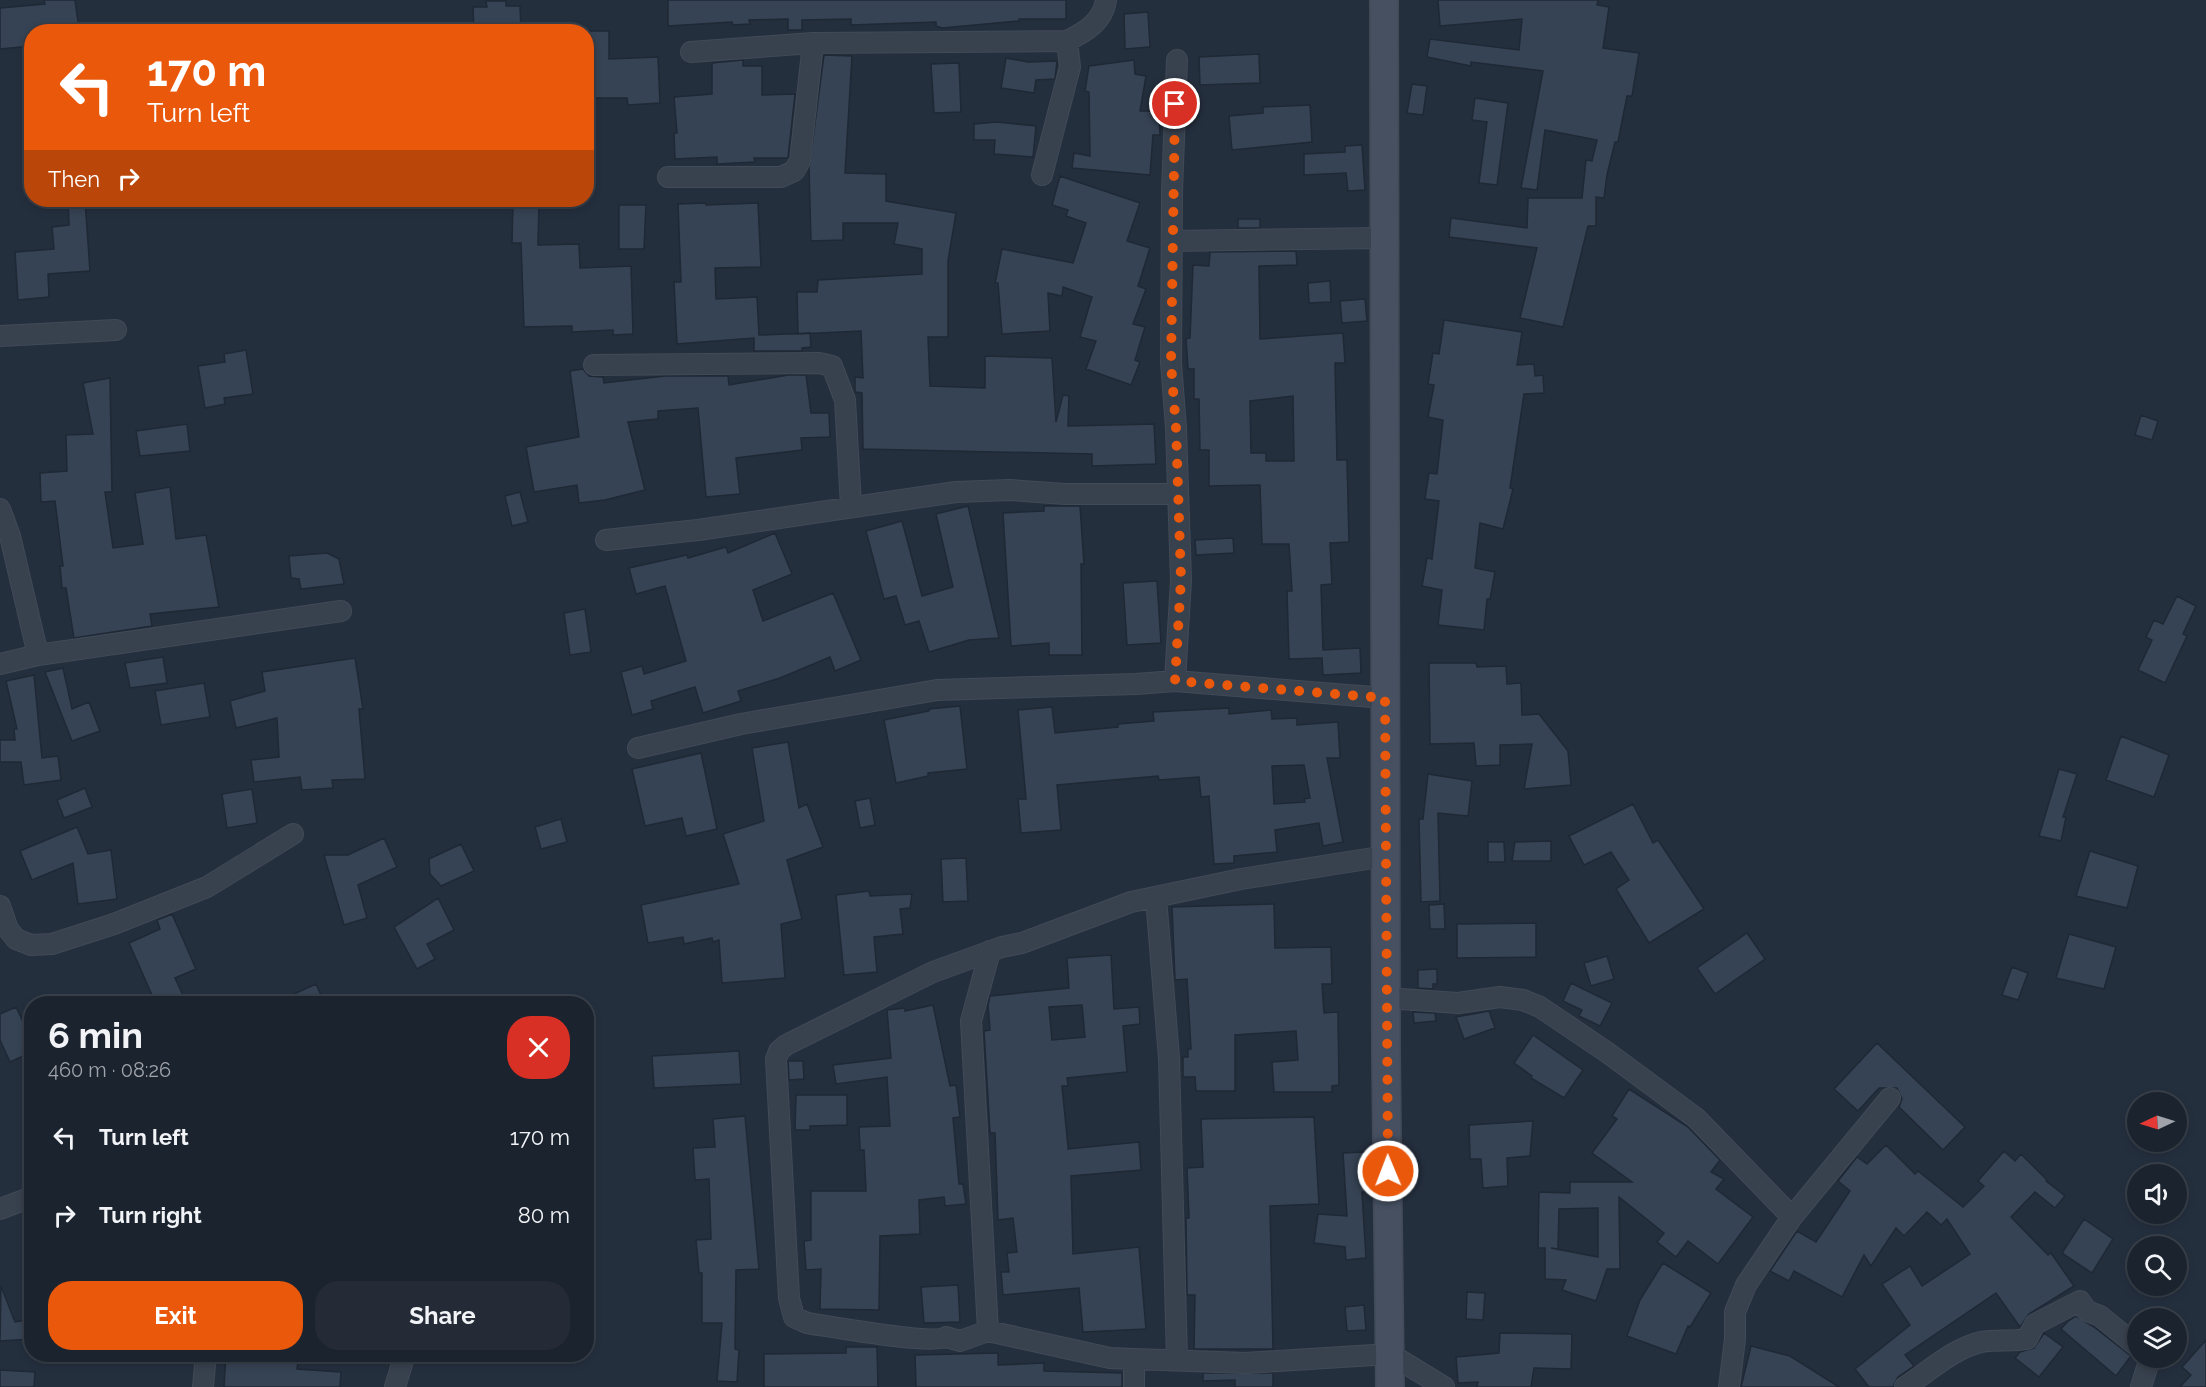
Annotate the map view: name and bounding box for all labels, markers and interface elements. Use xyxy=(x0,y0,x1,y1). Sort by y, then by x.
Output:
text: 170 m xyxy=(147,47,266,96)
icon: left xyxy=(48,48,126,126)
pin xyxy=(1149,78,1200,129)
icon: arrive xyxy=(1158,87,1191,120)
text: Turn left xyxy=(147,97,250,128)
icon: right xyxy=(112,162,145,195)
text: Then xyxy=(48,166,100,192)
text: 6 min xyxy=(48,1014,143,1056)
button: close xyxy=(507,1016,570,1079)
text: 460 m · 08:26 xyxy=(48,1058,171,1082)
north arrow xyxy=(2127,1092,2187,1152)
map controls xyxy=(2127,1092,2187,1368)
icon: left xyxy=(48,1121,81,1154)
text: Turn left xyxy=(99,1124,189,1150)
text: 170 m xyxy=(510,1124,570,1150)
position arrow xyxy=(1356,1139,1420,1203)
button: sound xyxy=(2127,1164,2187,1224)
icon: right xyxy=(48,1199,81,1232)
text: Turn right xyxy=(99,1202,202,1228)
text: 80 m xyxy=(518,1202,570,1228)
button: search xyxy=(2127,1236,2187,1296)
button: Exit xyxy=(48,1281,303,1350)
button: Share xyxy=(315,1281,570,1350)
button: layers xyxy=(2127,1308,2187,1368)

